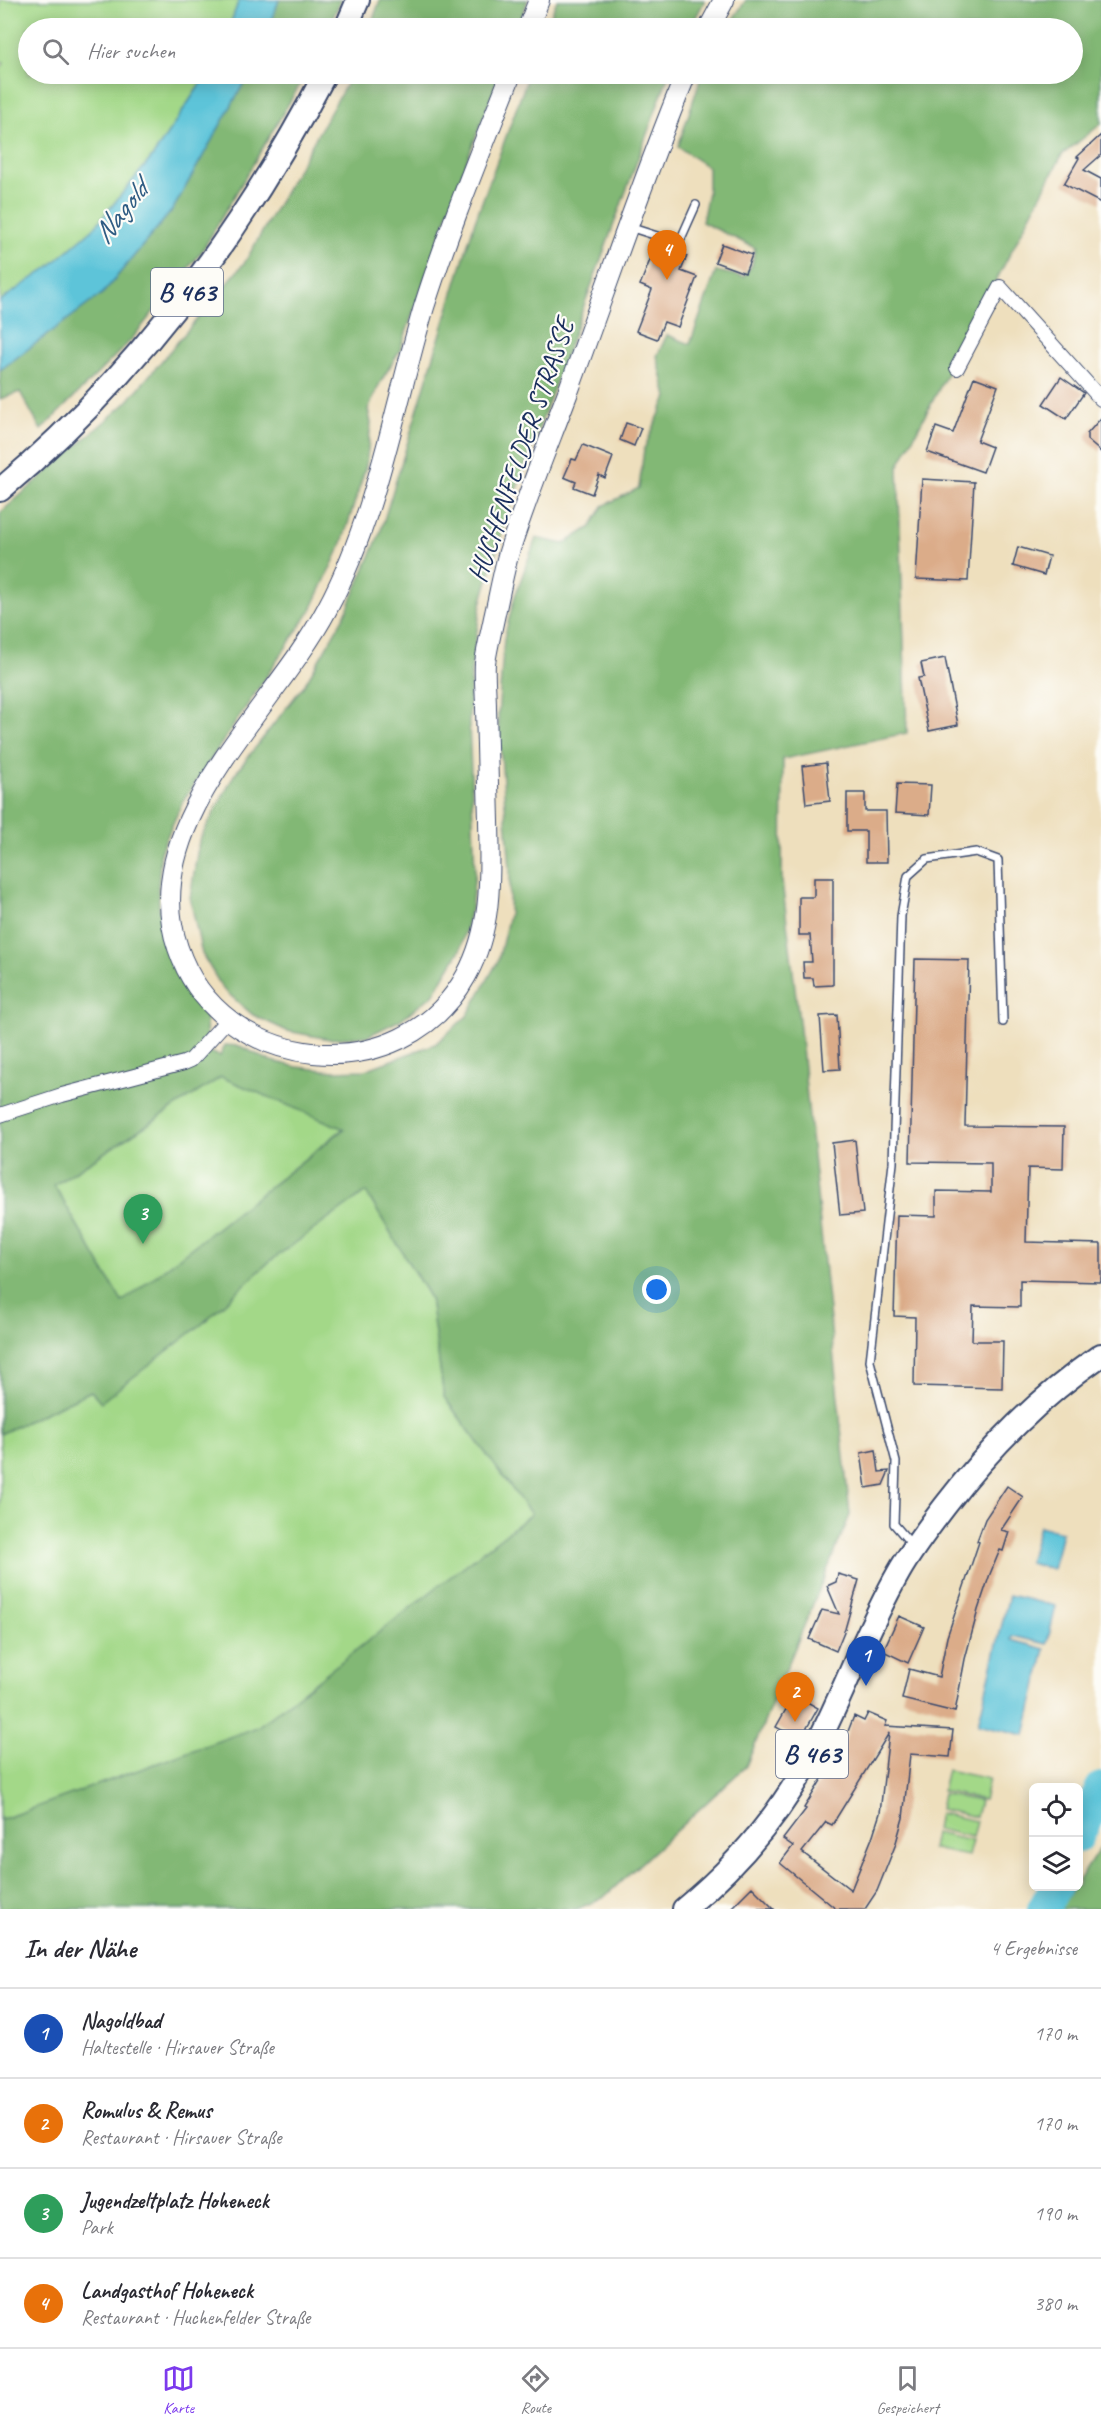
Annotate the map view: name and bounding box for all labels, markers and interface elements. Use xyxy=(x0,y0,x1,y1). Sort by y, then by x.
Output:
search box xyxy=(18,18,1083,84)
icon: search xyxy=(39,35,72,68)
text: Hier suchen xyxy=(87,37,175,65)
water label: Nagold xyxy=(83,166,162,251)
pin: 4 xyxy=(648,230,686,280)
road number: B 463 xyxy=(151,268,223,316)
street label: HUCHENFELDER STRASSE xyxy=(459,310,583,587)
pin: 3 xyxy=(124,1194,162,1244)
your location xyxy=(642,1275,671,1304)
pin: 1 xyxy=(846,1636,886,1686)
pin: 2 xyxy=(776,1672,814,1722)
road number: B 463 xyxy=(776,1730,848,1778)
map controls xyxy=(1029,1783,1083,1891)
button: locate xyxy=(1029,1783,1083,1837)
button: layers xyxy=(1029,1837,1083,1891)
text: In der Nähe xyxy=(24,1932,136,1965)
text: 4 Ergebnisse xyxy=(990,1936,1077,1961)
text: Nagoldbad xyxy=(81,2007,161,2035)
text: 1 xyxy=(39,2021,48,2046)
text: 170 m xyxy=(1034,2021,1077,2046)
text: Haltestelle · Hirsauer Straße xyxy=(81,2035,274,2060)
text: Romulus & Remus xyxy=(81,2097,212,2125)
text: 2 xyxy=(39,2111,48,2136)
text: 170 m xyxy=(1034,2111,1077,2136)
text: Restaurant · Hirsauer Straße xyxy=(81,2125,281,2150)
text: Jugendzeltplatz Hoheneck xyxy=(81,2187,269,2215)
text: 3 xyxy=(39,2201,48,2226)
text: 190 m xyxy=(1034,2201,1077,2226)
text: Park xyxy=(81,2215,113,2240)
text: Landgasthof Hoheneck xyxy=(81,2277,253,2305)
text: 4 xyxy=(39,2291,48,2316)
text: 380 m xyxy=(1034,2291,1077,2316)
text: Restaurant · Huchenfelder Straße xyxy=(81,2305,310,2330)
tab: Karte xyxy=(162,2362,195,2418)
tab: Route xyxy=(519,2362,552,2418)
tab: Gespeichert xyxy=(877,2362,939,2418)

